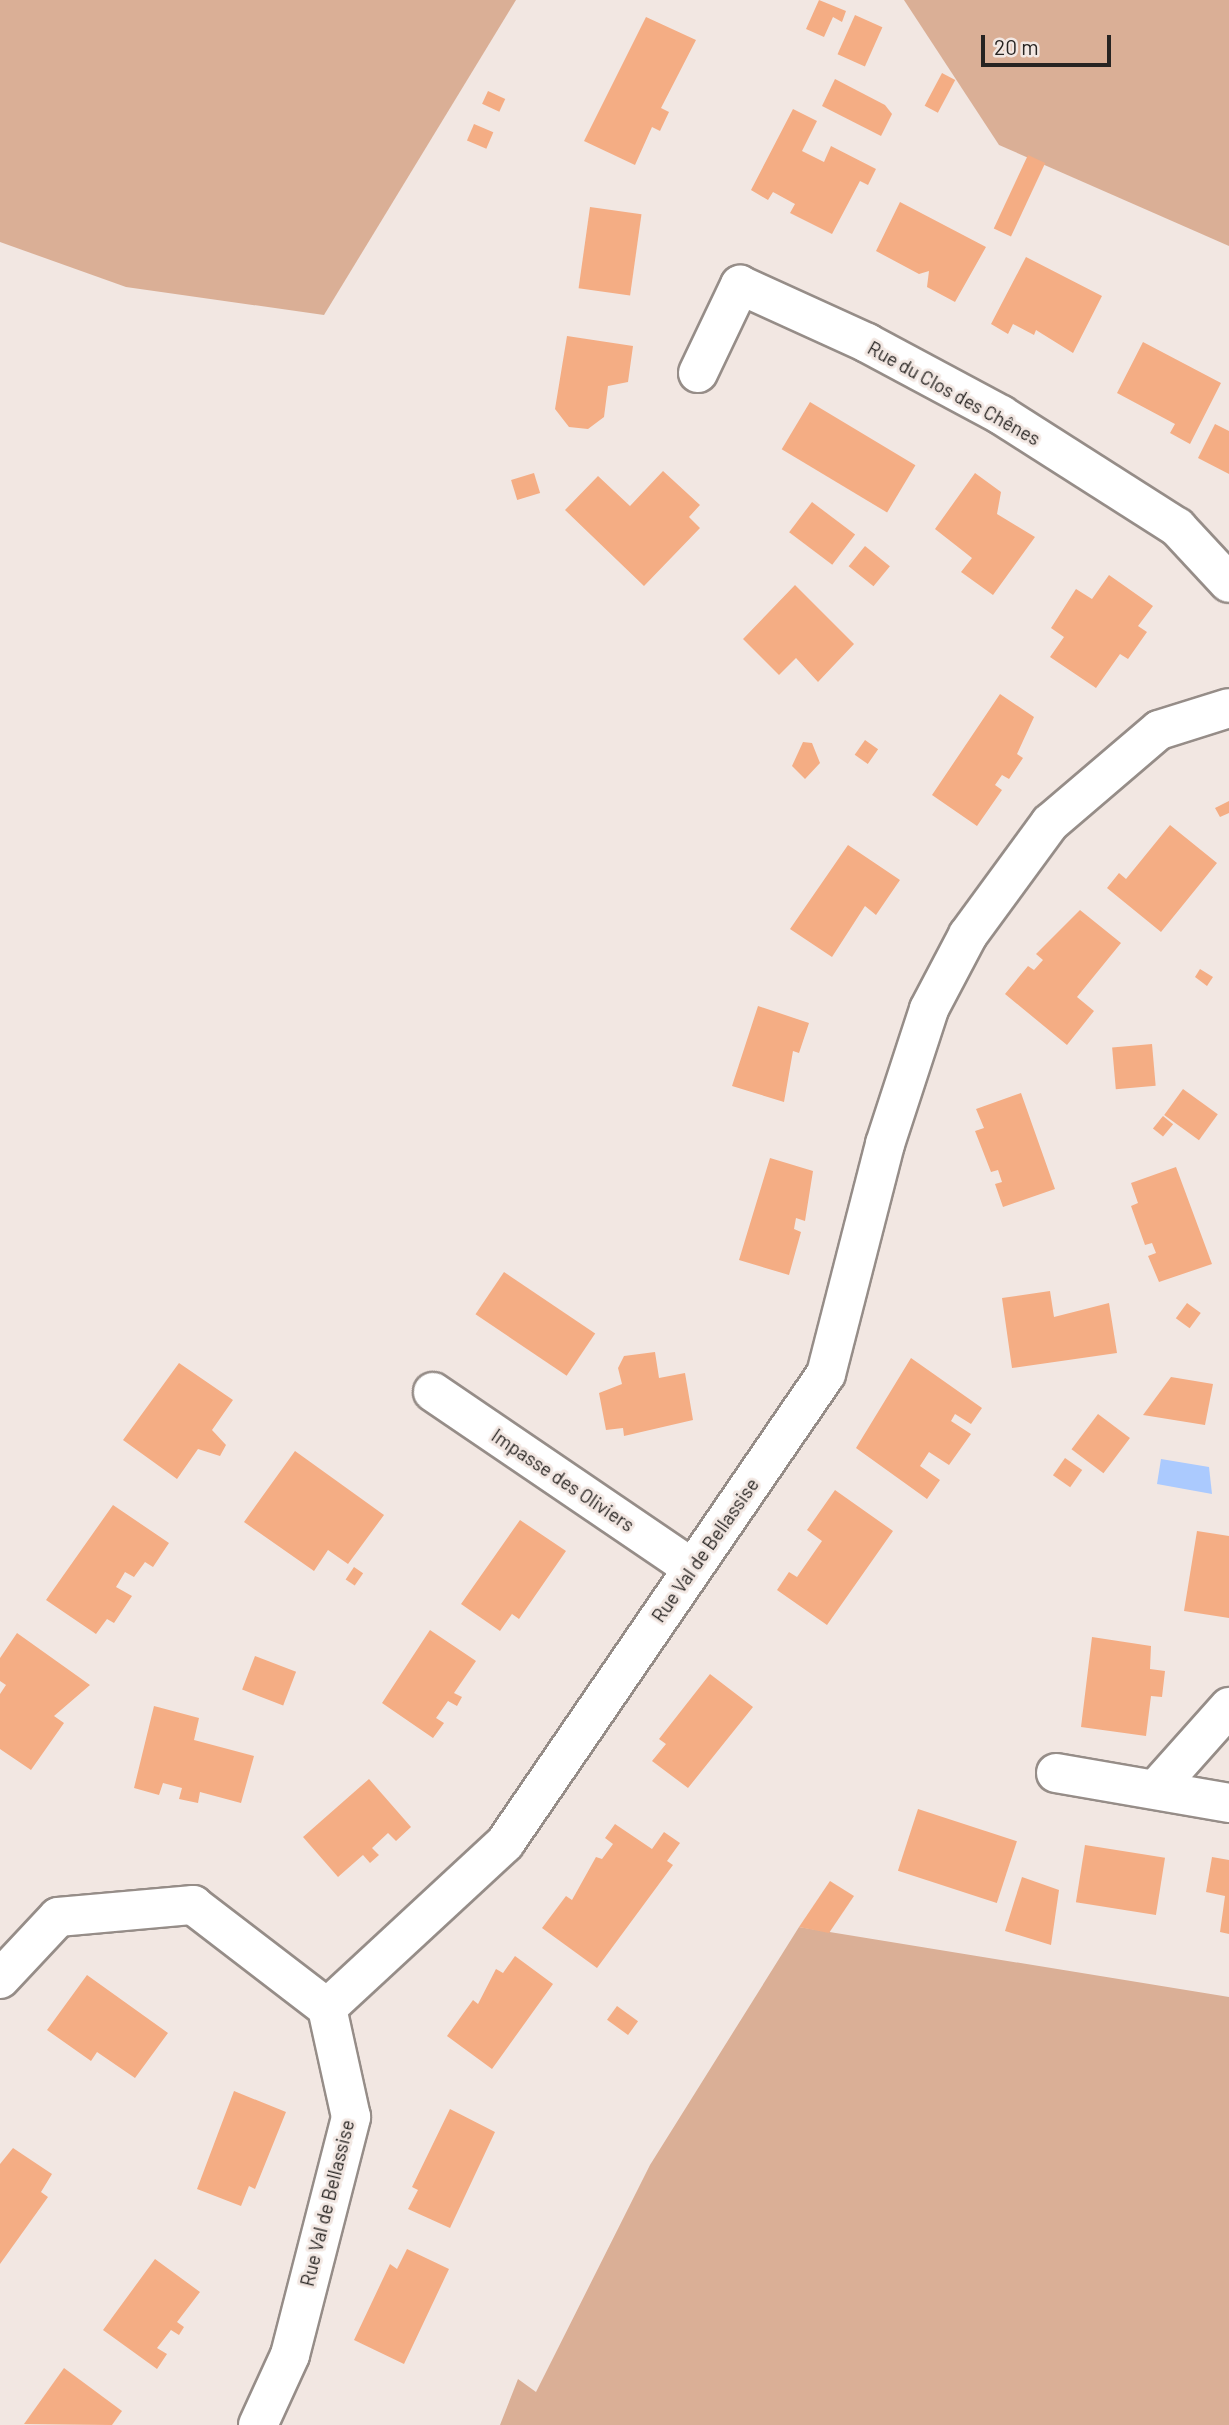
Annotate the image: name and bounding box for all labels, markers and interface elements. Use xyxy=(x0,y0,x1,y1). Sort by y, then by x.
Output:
scale bar xyxy=(984,21,1114,65)
text: 20 m xyxy=(994,34,1039,59)
street label: Rue du Clos des Chênes xyxy=(864,336,1044,450)
street label: Impasse des Oliviers xyxy=(487,1424,639,1536)
street label: Rue Val de Bellassise xyxy=(647,1474,763,1626)
street label: Rue Val de Bellassise xyxy=(295,2117,359,2289)

